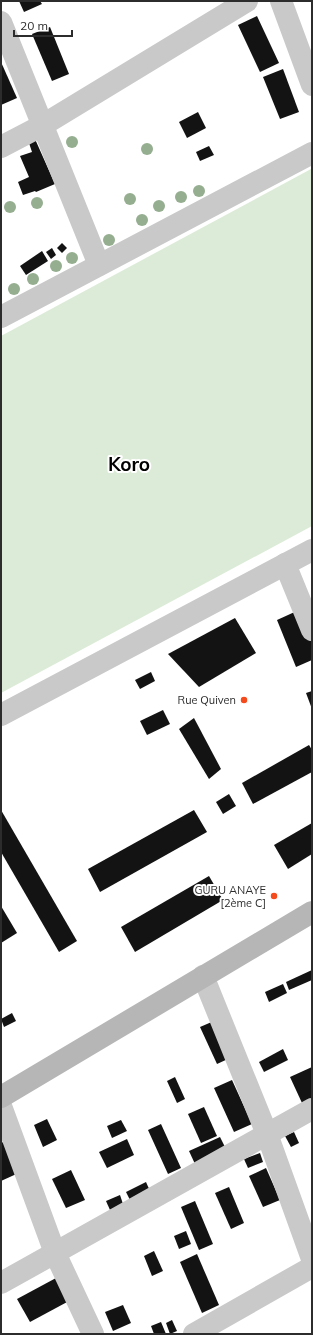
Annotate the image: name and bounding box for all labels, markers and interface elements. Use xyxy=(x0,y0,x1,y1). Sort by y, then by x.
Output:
scale bar xyxy=(14,12,72,38)
text: 20 m xyxy=(20,18,48,33)
district label: Koro xyxy=(108,452,150,476)
place label: Rue Quiven xyxy=(178,693,236,707)
marker: Rue Quiven xyxy=(239,695,249,705)
place label: GURU ANAYE [2ème C] xyxy=(194,883,266,910)
marker: GURU ANAYE [2ème C] xyxy=(269,891,279,901)

